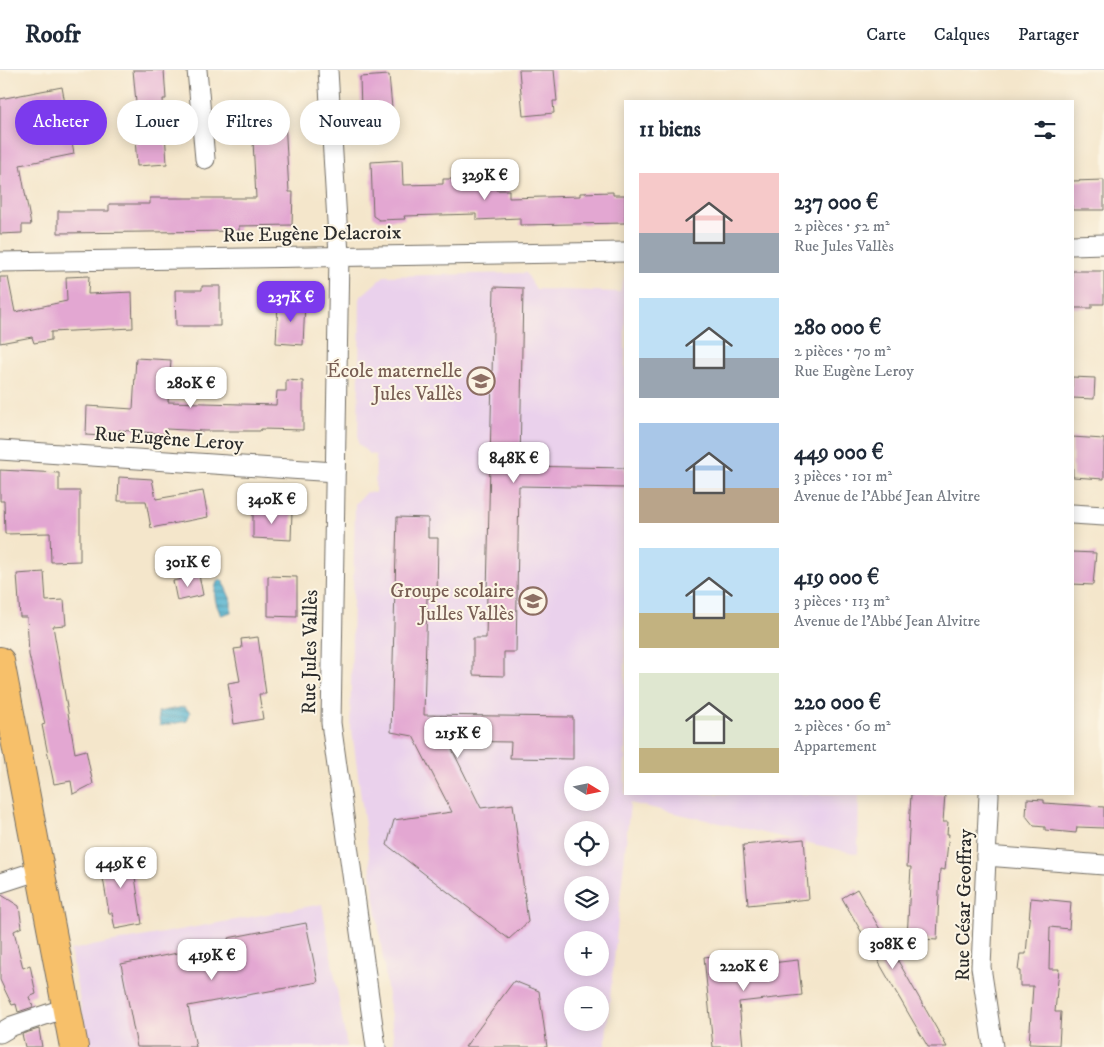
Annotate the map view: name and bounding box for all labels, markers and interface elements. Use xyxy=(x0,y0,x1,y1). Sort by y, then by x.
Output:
text: Roofr xyxy=(25,20,81,50)
text: Carte xyxy=(866,24,906,46)
text: Calques xyxy=(934,24,990,46)
text: Partager xyxy=(1018,24,1079,46)
chip: Acheter xyxy=(15,100,107,145)
chip: Louer xyxy=(117,100,198,145)
chip: Filtres xyxy=(208,100,290,145)
chip: Nouveau xyxy=(300,100,400,145)
icon: filters xyxy=(1031,116,1059,144)
text: 11 biens xyxy=(639,117,701,143)
pin: 329K € xyxy=(444,158,526,201)
text: 329K € xyxy=(462,165,508,185)
text: 237 000 € xyxy=(794,190,878,216)
icon: home xyxy=(679,193,739,253)
text: 2 pièces · 52 m² xyxy=(794,216,890,236)
street label: Rue Eugène Delacroix xyxy=(222,220,402,249)
text: Rue Jules Vallès xyxy=(794,236,894,256)
pin: 237K € xyxy=(250,280,332,323)
text: 237K € xyxy=(268,287,314,307)
text: 280 000 € xyxy=(794,315,881,341)
icon: home xyxy=(679,318,739,378)
text: 2 pièces · 70 m² xyxy=(794,341,891,361)
place label: École maternelle Jules Vallès xyxy=(327,359,462,407)
text: Rue Eugène Leroy xyxy=(794,361,914,381)
pin: 280K € xyxy=(150,366,232,409)
school or university icon: École maternelle Jules Vallès xyxy=(466,366,496,396)
text: 280K € xyxy=(167,373,215,393)
street label: Rue Eugène Leroy xyxy=(93,422,245,457)
text: 449 000 € xyxy=(794,440,884,466)
pin: 848K € xyxy=(473,442,555,484)
icon: home xyxy=(679,443,739,503)
text: 848K € xyxy=(489,448,539,468)
text: 3 pièces · 101 m² xyxy=(794,466,892,486)
pin: 340K € xyxy=(231,482,313,525)
text: Avenue de l'Abbé Jean Alvitre xyxy=(794,486,980,506)
text: 340K € xyxy=(248,489,296,509)
pin: 301K € xyxy=(147,546,229,588)
text: 301K € xyxy=(166,552,210,572)
text: 419 000 € xyxy=(794,565,879,591)
icon: home xyxy=(679,568,739,628)
place label: Groupe scolaire Julles Vallès xyxy=(390,579,514,627)
school or university icon: Groupe scolaire Julles Vallès xyxy=(518,586,548,616)
street label: Rue Jules Vallès xyxy=(297,589,324,715)
text: 3 pièces · 113 m² xyxy=(794,591,890,611)
text: Avenue de l'Abbé Jean Alvitre xyxy=(794,611,980,631)
text: 220 000 € xyxy=(794,690,881,716)
icon: home xyxy=(679,693,739,753)
pin: 215K € xyxy=(417,716,499,759)
text: 2 pièces · 60 m² xyxy=(794,716,891,736)
text: 215K € xyxy=(435,723,481,743)
text: Appartement xyxy=(794,736,877,756)
north arrow xyxy=(564,766,609,811)
map controls xyxy=(564,766,609,1031)
button: locate xyxy=(564,821,609,866)
street label: Rue César Geoffray xyxy=(951,828,978,981)
pin: 449K € xyxy=(80,846,162,889)
text: 449K € xyxy=(96,853,146,873)
button: layers xyxy=(564,876,609,921)
pin: 308K € xyxy=(852,928,934,970)
button: + xyxy=(564,931,609,976)
text: 308K € xyxy=(870,934,916,954)
pin: 419K € xyxy=(171,938,253,981)
text: 419K € xyxy=(188,945,236,965)
pin: 220K € xyxy=(703,950,785,992)
text: 220K € xyxy=(720,956,768,976)
button: − xyxy=(564,986,609,1031)

